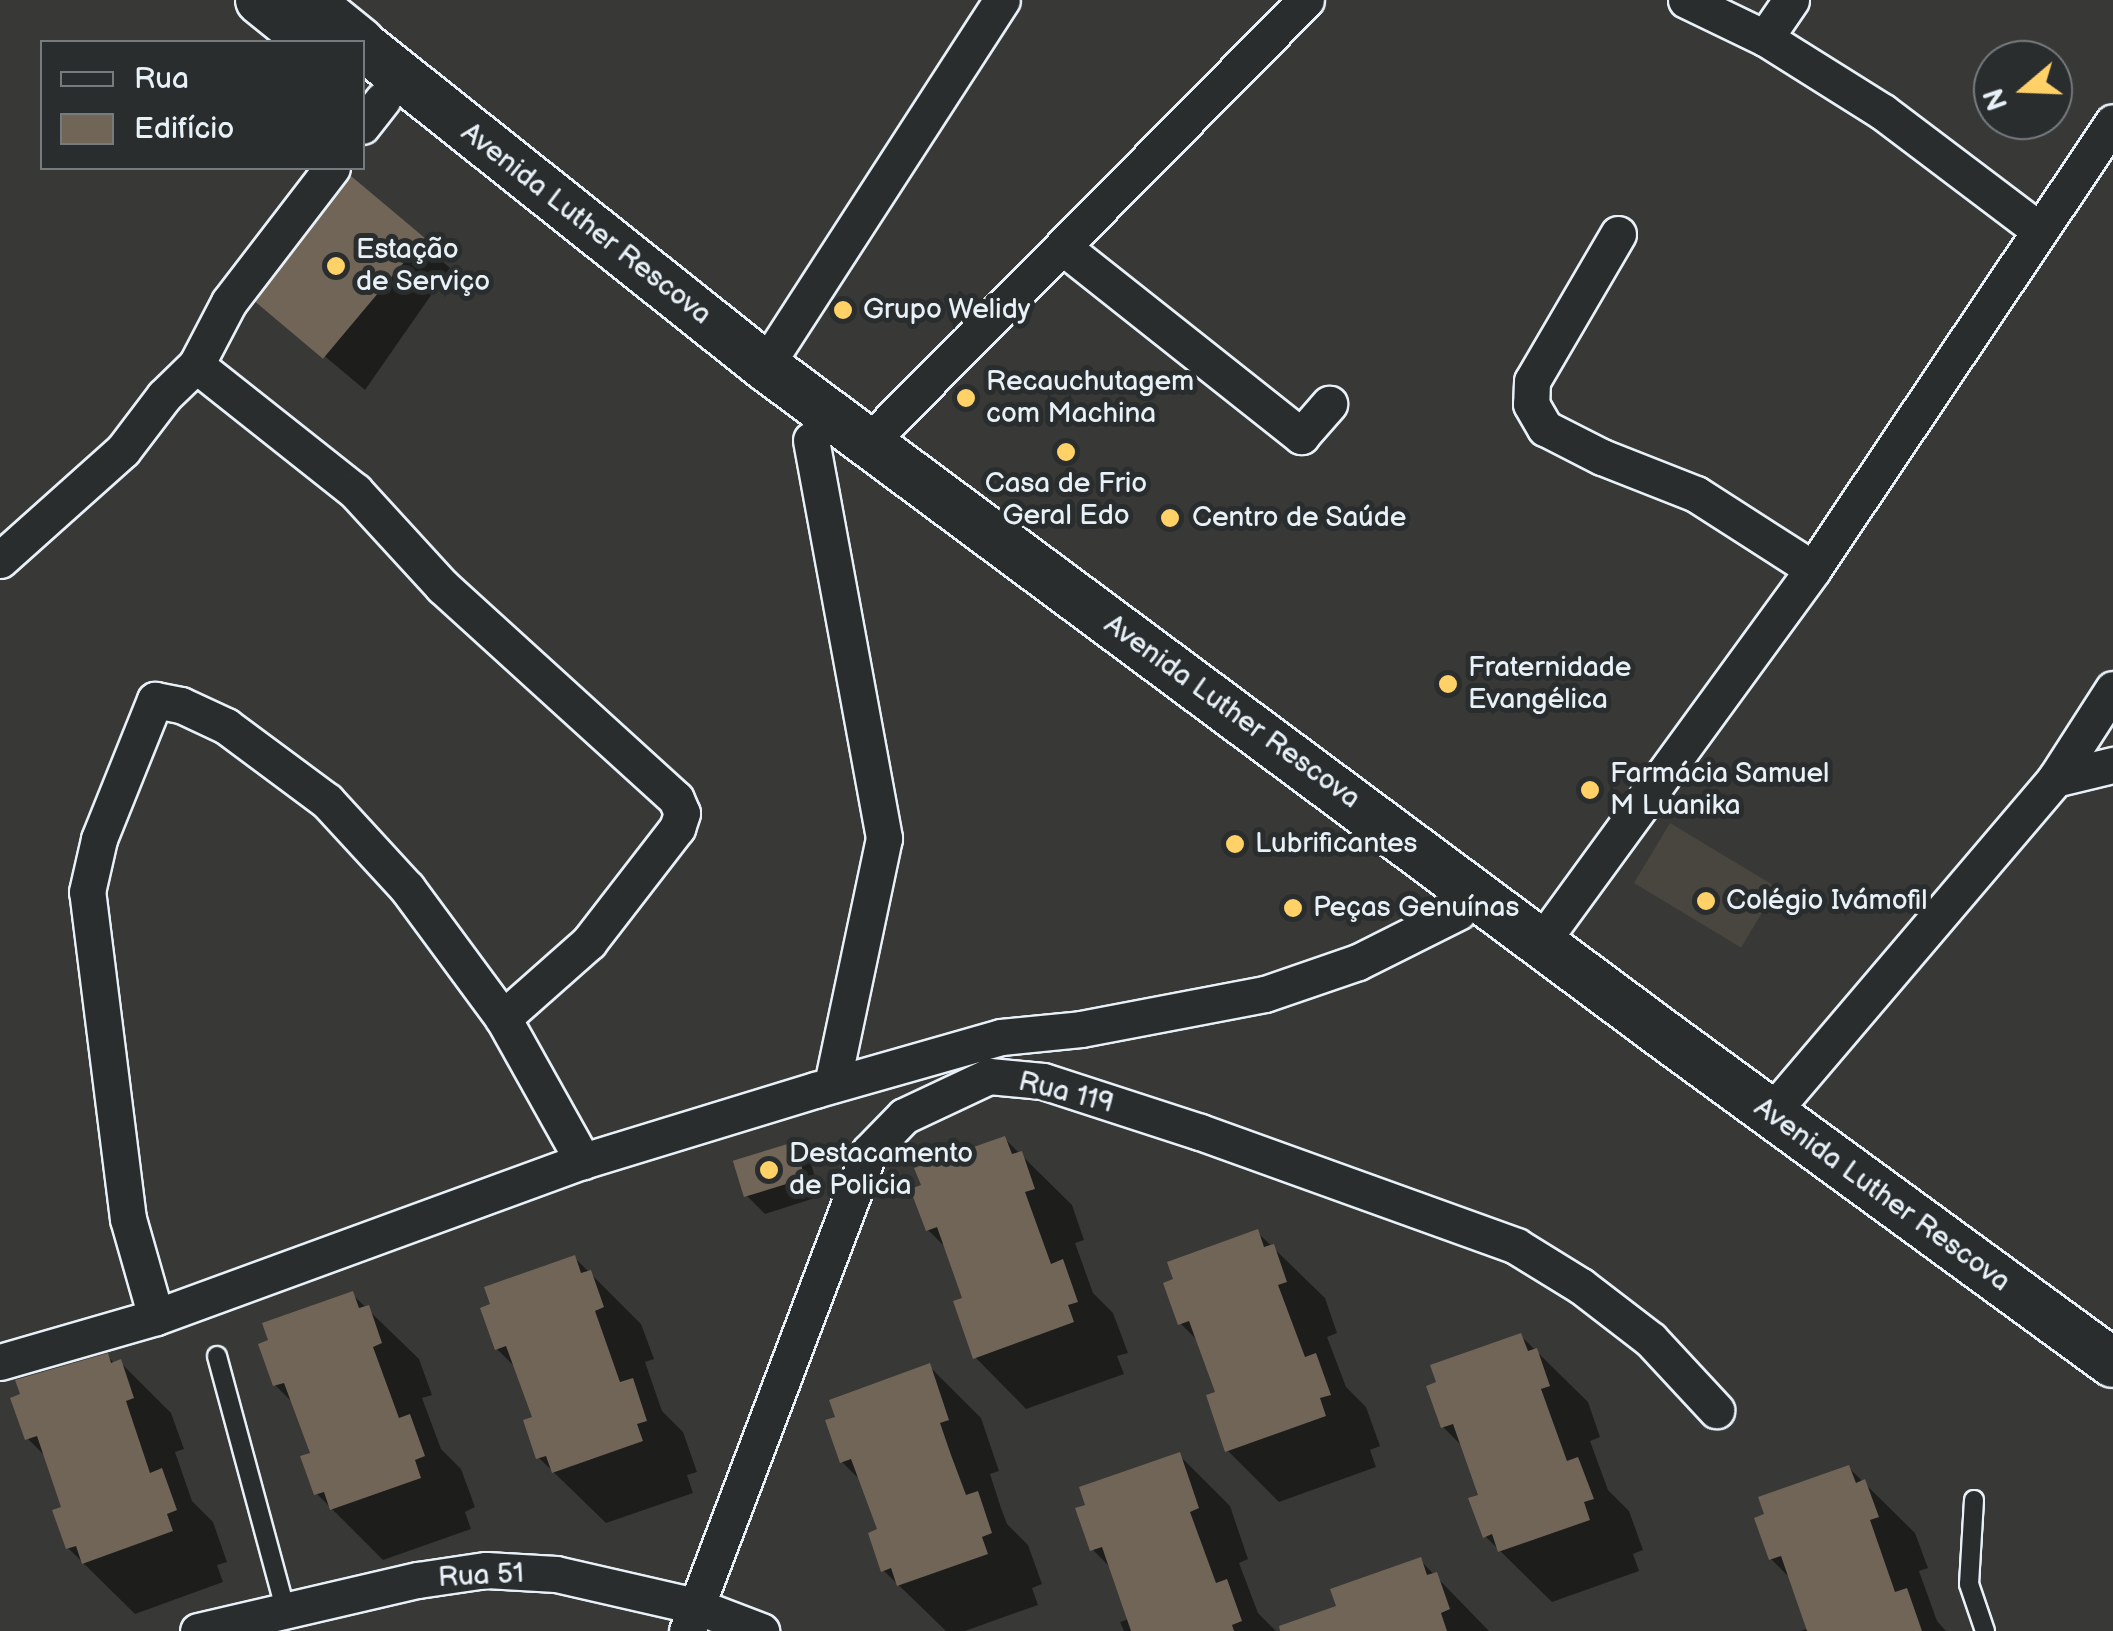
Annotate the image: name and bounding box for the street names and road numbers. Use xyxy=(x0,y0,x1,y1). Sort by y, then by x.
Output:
street label: Avenida Luther Rescova xyxy=(454,116,718,332)
street label: Avenida Luther Rescova xyxy=(1098,608,1366,816)
street label: Rua 119 xyxy=(1015,1065,1117,1121)
street label: Avenida Luther Rescova xyxy=(1748,1091,2016,1299)
street label: Rua 51 xyxy=(437,1557,525,1595)

